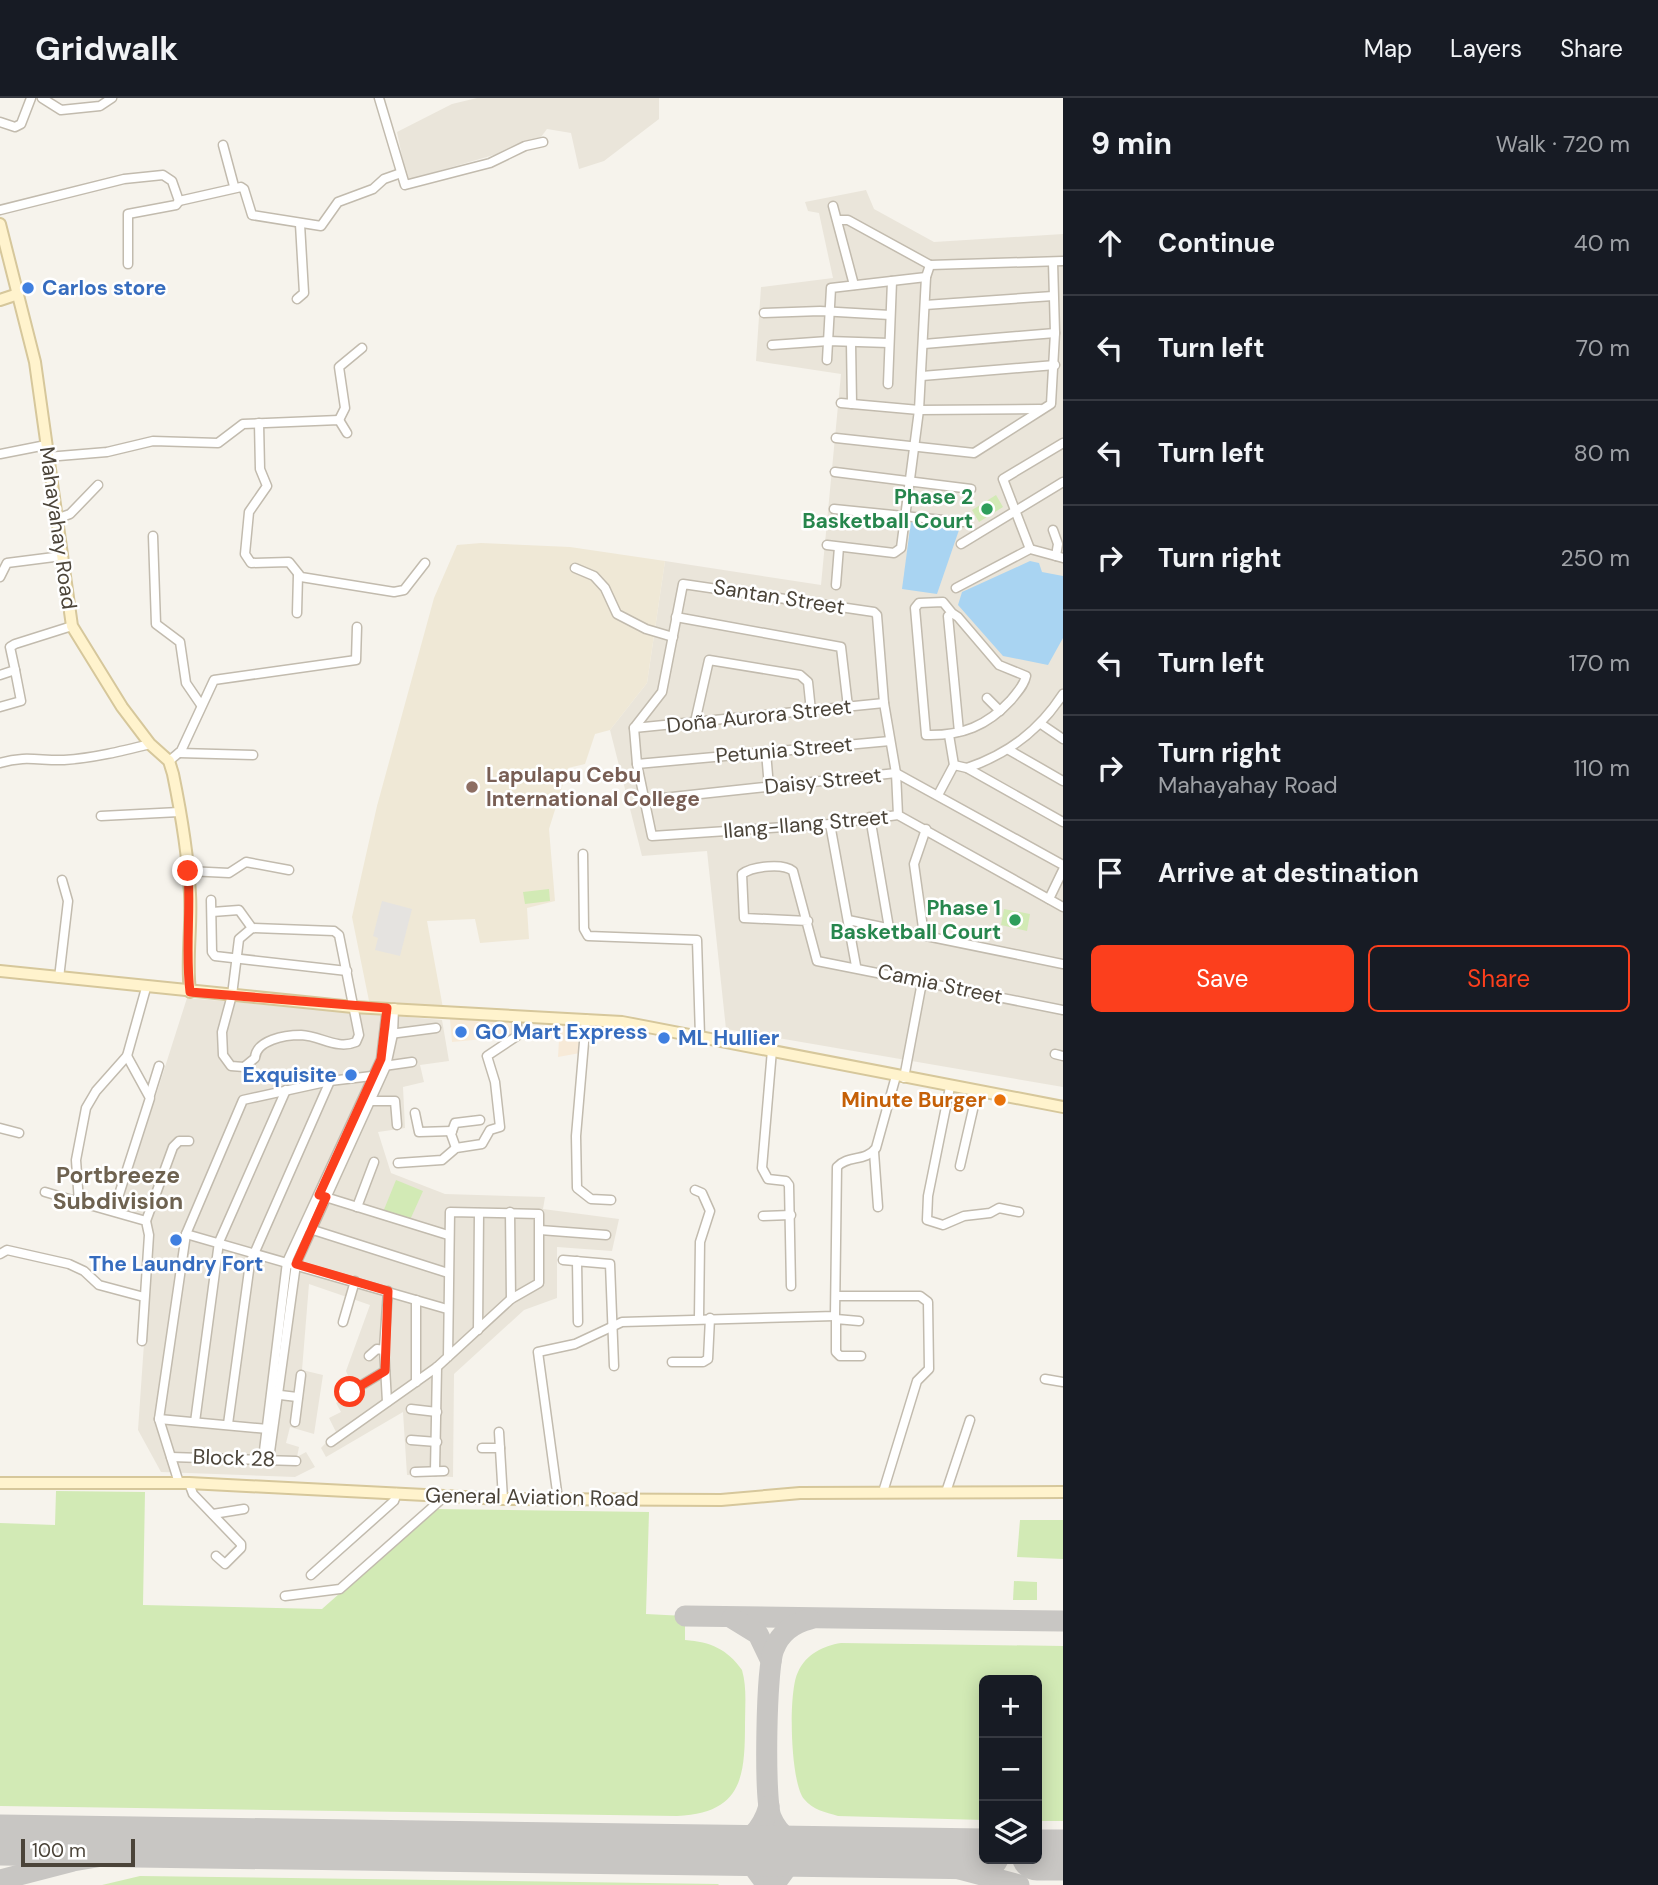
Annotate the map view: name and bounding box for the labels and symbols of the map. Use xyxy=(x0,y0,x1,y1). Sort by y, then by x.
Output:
place label: Carlos store xyxy=(42,274,166,302)
marker: Carlos store xyxy=(20,280,36,296)
street label: Mahayahay Road xyxy=(33,445,83,611)
place label: Phase 2 Basketball Court xyxy=(802,483,973,535)
marker: Phase 2 Basketball Court xyxy=(979,501,995,517)
street label: Santan Street xyxy=(711,573,847,621)
street label: Doña Aurora Street xyxy=(665,692,853,740)
street label: Petunia Street xyxy=(715,730,853,770)
place label: Lapulapu Cebu International College xyxy=(486,761,700,813)
street label: Daisy Street xyxy=(763,761,883,801)
marker: Lapulapu Cebu International College xyxy=(464,779,480,795)
street label: Ilang-Ilang Street xyxy=(722,803,890,845)
route end xyxy=(172,855,203,886)
place label: Phase 1 Basketball Court xyxy=(830,894,1001,946)
marker: Phase 1 Basketball Court xyxy=(1007,912,1023,928)
street label: Camia Street xyxy=(875,957,1005,1011)
place label: GO Mart Express xyxy=(475,1018,648,1046)
marker: GO Mart Express xyxy=(453,1024,469,1040)
place label: ML Hullier xyxy=(678,1024,780,1052)
marker: ML Hullier xyxy=(656,1030,672,1046)
place label: Exquisite xyxy=(242,1061,337,1089)
marker: Exquisite xyxy=(343,1067,359,1083)
place label: Minute Burger xyxy=(841,1086,986,1114)
marker: Minute Burger xyxy=(992,1092,1008,1108)
district label: Portbreeze Subdivision xyxy=(53,1160,183,1216)
marker: The Laundry Fort xyxy=(168,1232,184,1248)
place label: The Laundry Fort xyxy=(89,1250,263,1278)
route start xyxy=(334,1376,365,1407)
street label: Block 28 xyxy=(192,1443,276,1473)
street label: General Aviation Road xyxy=(425,1481,639,1513)
scale bar xyxy=(21,1836,135,1868)

